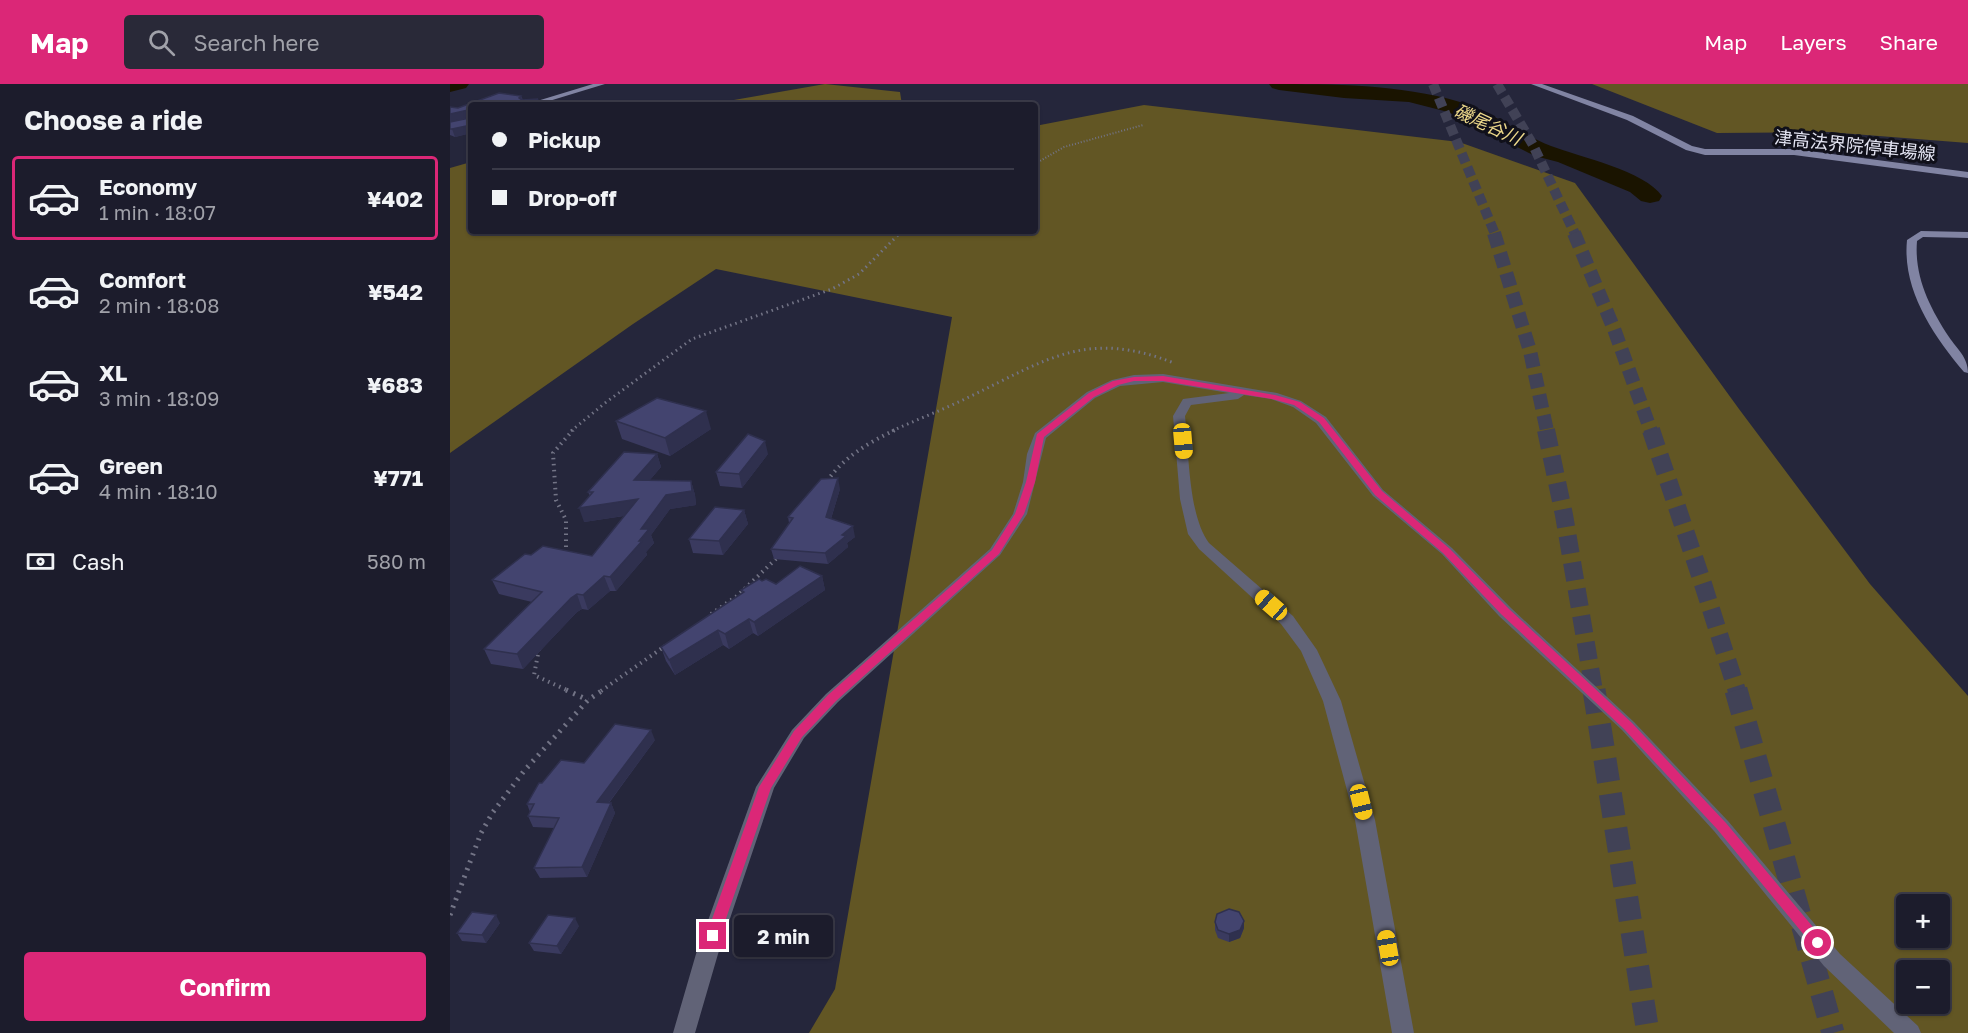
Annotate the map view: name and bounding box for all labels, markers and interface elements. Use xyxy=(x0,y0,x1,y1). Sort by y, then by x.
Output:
search box xyxy=(124,15,544,69)
text: Map xyxy=(30,26,88,59)
icon: search xyxy=(145,26,178,59)
text: Search here xyxy=(193,29,319,56)
text: Map xyxy=(1704,29,1747,55)
text: Layers xyxy=(1780,29,1847,55)
text: Share xyxy=(1880,29,1938,55)
water label: 磯尾谷川 xyxy=(1451,99,1527,150)
text: Choose a ride xyxy=(24,104,203,136)
text: Pickup xyxy=(528,126,601,153)
street label: 津高法界院停車場線 xyxy=(1773,126,1937,164)
icon: car xyxy=(27,171,81,225)
text: Economy xyxy=(99,173,197,200)
text: Drop-off xyxy=(528,184,617,211)
text: ¥402 xyxy=(367,185,423,212)
text: 1 min · 18:07 xyxy=(99,200,216,224)
icon: car xyxy=(27,264,81,318)
text: Comfort xyxy=(99,266,186,293)
text: ¥542 xyxy=(368,278,423,305)
text: 2 min · 18:08 xyxy=(99,293,219,317)
icon: car xyxy=(27,357,81,411)
text: XL xyxy=(99,359,127,386)
text: ¥683 xyxy=(367,371,423,398)
text: 3 min · 18:09 xyxy=(99,386,219,410)
car xyxy=(1172,422,1194,460)
icon: car xyxy=(27,450,81,504)
text: Green xyxy=(99,452,163,479)
text: ¥771 xyxy=(373,464,423,491)
text: 4 min · 18:10 xyxy=(99,479,218,503)
icon: cash xyxy=(24,545,57,578)
text: Cash xyxy=(72,548,125,575)
text: 580 m xyxy=(367,549,426,573)
car xyxy=(1252,586,1290,624)
car xyxy=(1348,782,1374,822)
map controls xyxy=(1896,894,1950,1014)
button: + xyxy=(1896,894,1950,948)
callout: 2 min xyxy=(734,915,833,957)
route end xyxy=(699,922,726,949)
text: 2 min xyxy=(757,924,810,948)
car xyxy=(1376,929,1400,967)
route start xyxy=(1804,929,1831,956)
button: Confirm xyxy=(24,952,426,1021)
button: − xyxy=(1896,960,1950,1014)

